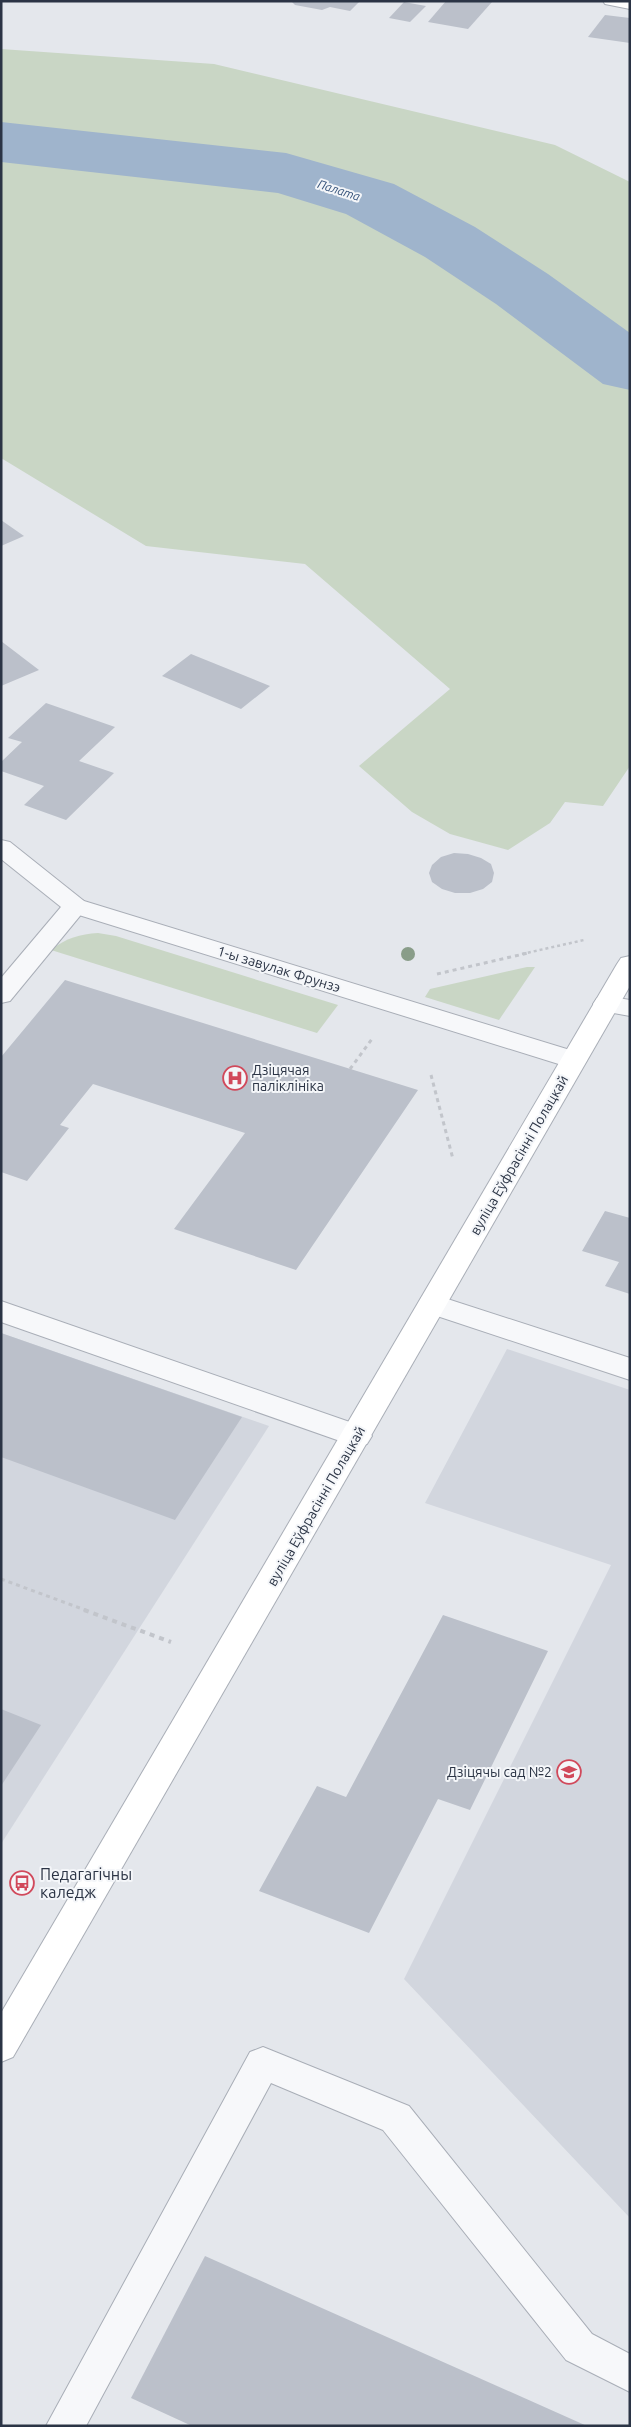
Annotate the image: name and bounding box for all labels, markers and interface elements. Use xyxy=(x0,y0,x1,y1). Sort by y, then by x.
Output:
water label: Палата xyxy=(316,177,362,203)
street label: 1-ы завулак Фрунзэ xyxy=(215,943,343,995)
place label: Дзіцячая паліклініка xyxy=(252,1062,324,1094)
hospital icon: Дзіцячая паліклініка xyxy=(222,1065,248,1091)
street label: вуліца Еўфрасінні Полацкай xyxy=(467,1072,571,1238)
street label: вуліца Еўфрасінні Полацкай xyxy=(264,1423,368,1589)
school or university icon: Дзіцячы сад №2 xyxy=(556,1759,582,1785)
place label: Дзіцячы сад №2 xyxy=(447,1764,552,1780)
place label: Педагагічны каледж xyxy=(40,1865,132,1901)
bus stop icon: Педагагічны каледж xyxy=(9,1870,35,1896)

